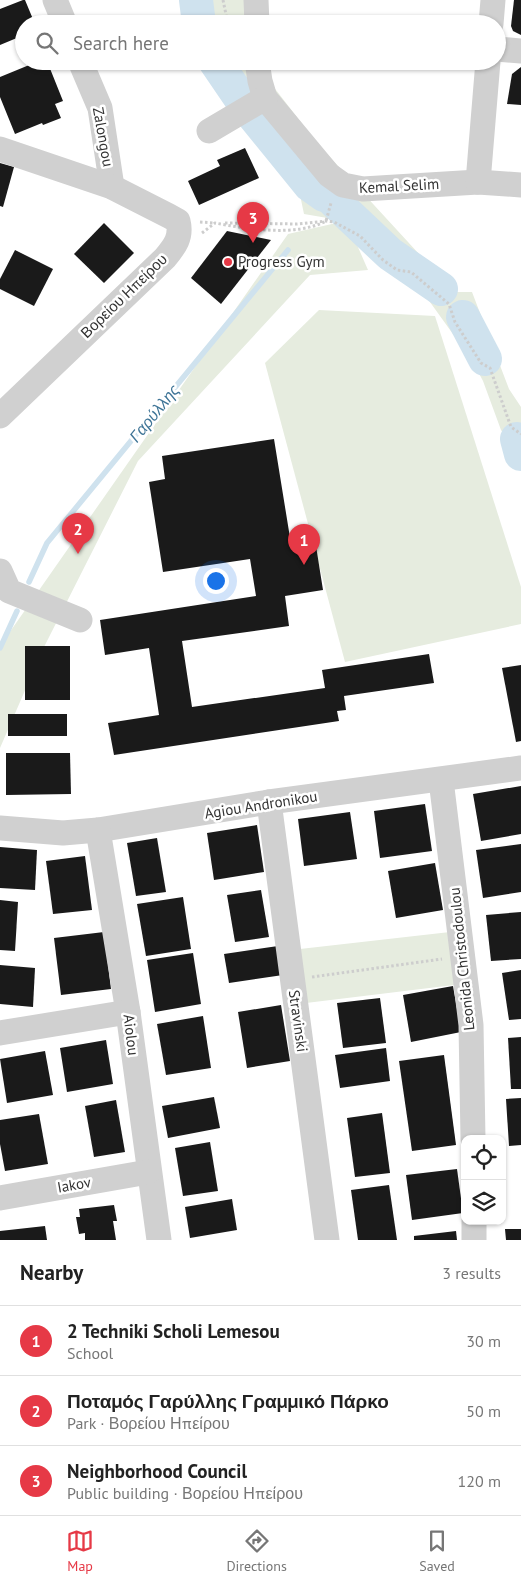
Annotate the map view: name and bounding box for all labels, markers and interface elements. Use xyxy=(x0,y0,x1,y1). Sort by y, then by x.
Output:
search box xyxy=(15,15,506,70)
icon: search xyxy=(33,29,61,57)
text: Search here xyxy=(73,31,169,55)
street label: Zalongou xyxy=(89,106,118,168)
street label: Kemal Selim xyxy=(358,174,440,197)
pin: 3 xyxy=(237,202,269,243)
street label: Βορείου Ηπείρου xyxy=(76,249,171,342)
place label: Progress Gym xyxy=(238,252,325,271)
marker: Progress Gym xyxy=(222,256,234,268)
water label: Γαρύλλης xyxy=(125,380,184,446)
pin: 2 xyxy=(62,513,94,554)
pin: 1 xyxy=(288,524,320,565)
your location xyxy=(203,568,229,594)
street label: Agiou Andronikou xyxy=(203,786,319,823)
street label: Leonida Christodoulou xyxy=(445,886,478,1032)
street label: Stravinski xyxy=(285,989,312,1053)
street label: Aiolou xyxy=(120,1013,143,1057)
map controls xyxy=(461,1135,506,1225)
button: locate xyxy=(461,1135,506,1180)
street label: Iakov xyxy=(56,1172,93,1197)
button: layers xyxy=(461,1180,506,1225)
text: Nearby xyxy=(20,1259,83,1286)
text: 3 results xyxy=(442,1263,501,1283)
text: 2 Techniki Scholi Lemesou xyxy=(67,1319,280,1343)
text: 1 xyxy=(31,1331,41,1351)
text: 30 m xyxy=(466,1331,501,1351)
text: School xyxy=(67,1343,113,1363)
text: Ποταμός Γαρύλλης Γραμμικό Πάρκο xyxy=(67,1389,389,1413)
text: 2 xyxy=(31,1401,41,1421)
text: 50 m xyxy=(466,1401,501,1421)
text: Park · Βορείου Ηπείρου xyxy=(67,1413,230,1433)
text: Neighborhood Council xyxy=(67,1459,247,1483)
text: 3 xyxy=(31,1471,41,1491)
text: 120 m xyxy=(458,1471,501,1491)
text: Public building · Βορείου Ηπείρου xyxy=(67,1483,303,1503)
tab: Map xyxy=(66,1527,94,1575)
tab: Directions xyxy=(226,1527,287,1575)
tab: Saved xyxy=(419,1527,455,1575)

